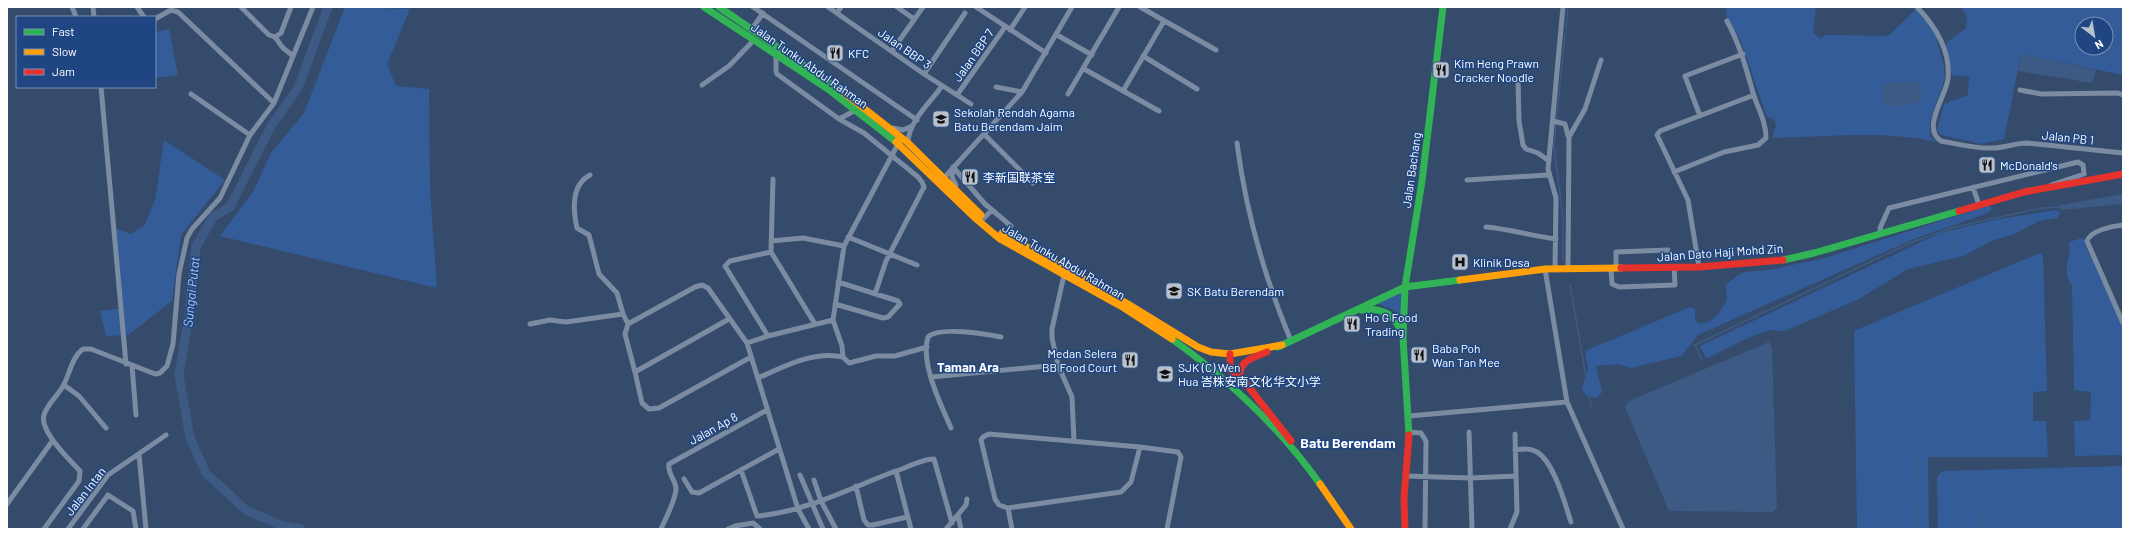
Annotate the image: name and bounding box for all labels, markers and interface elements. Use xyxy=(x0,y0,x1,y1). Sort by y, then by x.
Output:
legend xyxy=(16,16,156,88)
north arrow xyxy=(2074,16,2114,56)
street label: Jalan Tunku Abdul Rahman xyxy=(749,19,871,111)
text: Fast xyxy=(52,24,75,38)
street label: Jalan BBP 3 xyxy=(876,25,934,71)
street label: Jalan BBP 7 xyxy=(950,26,996,84)
text: N xyxy=(2093,38,2106,52)
restaurant icon: KFC xyxy=(825,43,845,63)
text: Slow xyxy=(52,44,77,58)
place label: KFC xyxy=(848,46,869,60)
place label: Kim Heng Prawn Cracker Noodle xyxy=(1454,56,1539,84)
restaurant icon: Kim Heng Prawn Cracker Noodle xyxy=(1431,60,1451,80)
text: Jam xyxy=(52,64,75,78)
place label: Sekolah Rendah Agama Batu Berendam Jaim xyxy=(954,105,1075,133)
school or university icon: Sekolah Rendah Agama Batu Berendam Jaim xyxy=(931,109,951,129)
street label: Jalan PB 1 xyxy=(2041,127,2095,147)
street label: Jalan Bachang xyxy=(1399,131,1423,209)
restaurant icon: McDonald's xyxy=(1977,155,1997,175)
place label: McDonald's xyxy=(2000,158,2058,172)
restaurant icon: 李新国联茶室 xyxy=(960,167,980,187)
place label: 李新国联茶室 xyxy=(983,170,1055,184)
street label: Jalan Tunku Abdul Rahman xyxy=(1000,220,1128,302)
street label: Jalan Dato Haji Mohd Zin xyxy=(1657,241,1783,263)
hospital icon: Klinik Desa xyxy=(1450,252,1470,272)
place label: Klinik Desa xyxy=(1473,255,1530,269)
water label: Sungai Putat xyxy=(179,256,203,328)
school or university icon: SK Batu Berendam xyxy=(1164,281,1184,301)
place label: SK Batu Berendam xyxy=(1187,284,1284,298)
place label: Ho G Food Trading xyxy=(1365,310,1418,338)
restaurant icon: Ho G Food Trading xyxy=(1342,314,1362,334)
place label: Baba Poh Wan Tan Mee xyxy=(1432,341,1500,369)
restaurant icon: Baba Poh Wan Tan Mee xyxy=(1409,345,1429,365)
place label: Medan Selera BB Food Court xyxy=(1042,346,1117,374)
restaurant icon: Medan Selera BB Food Court xyxy=(1120,350,1140,370)
district label: Taman Ara xyxy=(937,359,999,375)
place label: SJK (C) Wen Hua 峇株安南文化华文小学 xyxy=(1178,360,1321,388)
school or university icon: SJK (C) Wen Hua 峇株安南文化华文小学 xyxy=(1155,364,1175,384)
street label: Jalan Ap 8 xyxy=(686,409,740,447)
district label: Batu Berendam xyxy=(1300,434,1396,451)
street label: Jalan Intan xyxy=(62,464,108,518)

